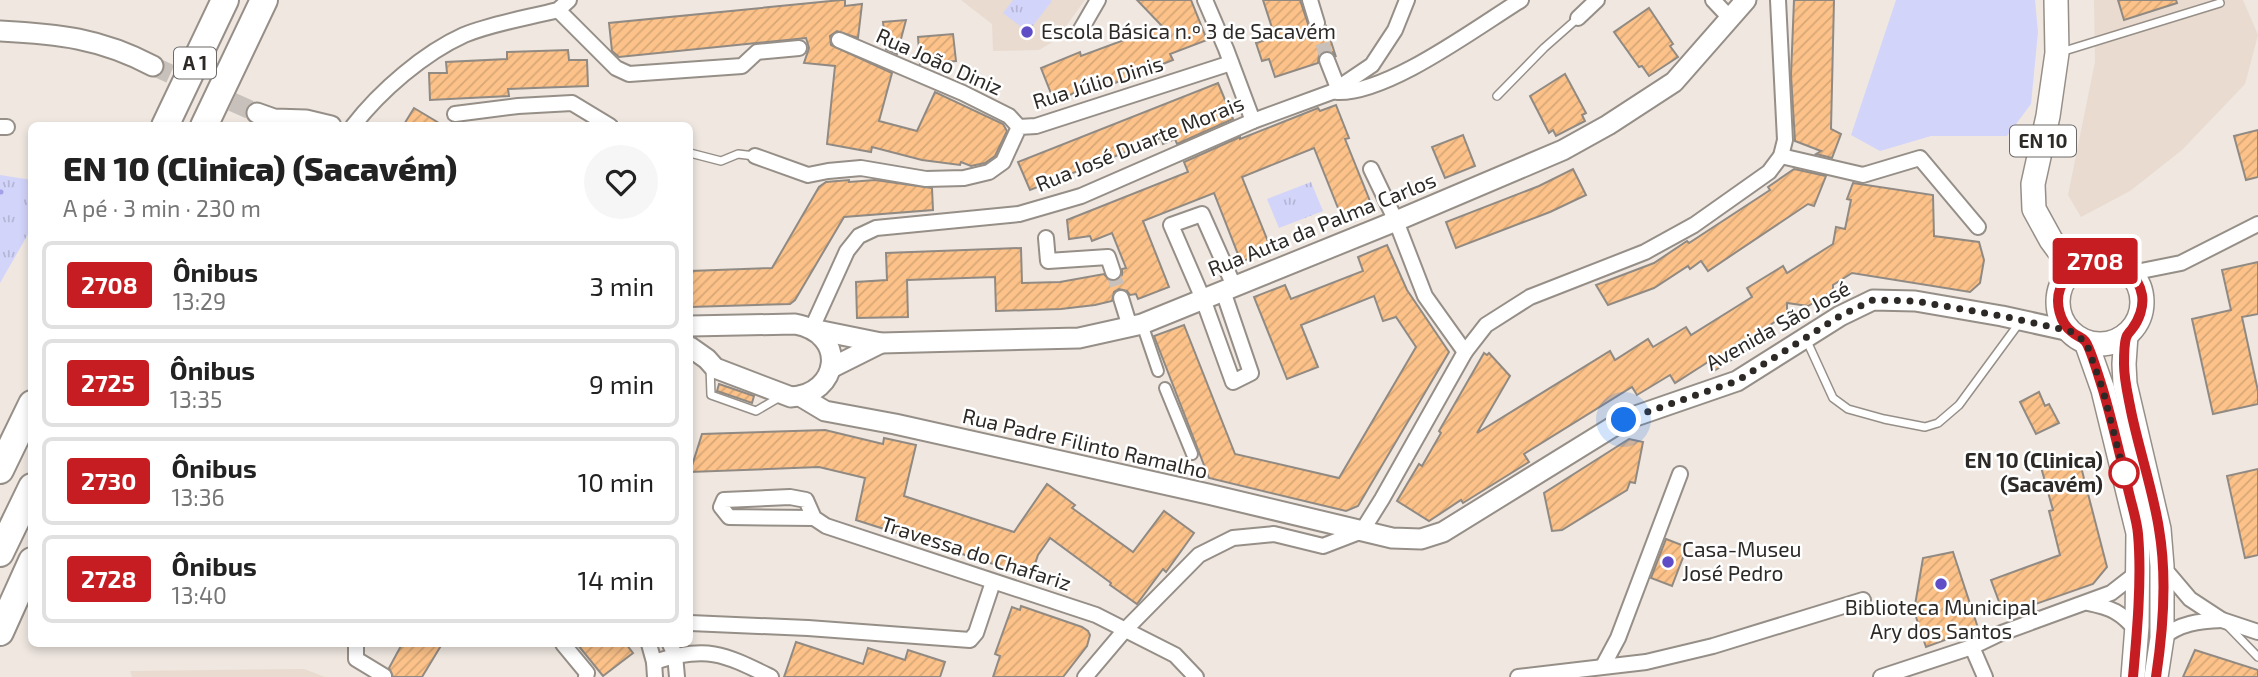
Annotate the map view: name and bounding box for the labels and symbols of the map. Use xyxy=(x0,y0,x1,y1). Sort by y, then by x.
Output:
place label: Escola Básica n.º 3 de Sacavém xyxy=(1041,18,1336,43)
street label: Rua João Diniz xyxy=(873,22,1006,100)
marker: Escola Básica n.º 3 de Sacavém xyxy=(1019,24,1035,40)
road number: A 1 xyxy=(174,48,216,78)
street label: Rua Júlio Dinis xyxy=(1029,50,1166,113)
street label: Rua José Duarte Morais xyxy=(1032,89,1247,196)
road number: EN 10 xyxy=(2010,125,2076,156)
street label: Rua Auta da Palma Carlos xyxy=(1204,166,1439,281)
line badge: 2708 xyxy=(2046,238,2144,284)
street label: Avenida São José xyxy=(1701,275,1854,375)
street label: Rua Padre Filinto Ramalho xyxy=(960,402,1210,483)
your location xyxy=(1606,402,1641,437)
place label: EN 10 (Clinica) (Sacavém) xyxy=(1965,447,2103,496)
marker: EN 10 (Clinica) (Sacavém) xyxy=(2109,458,2139,488)
street label: Travessa do Chafariz xyxy=(878,510,1075,595)
place label: Casa-Museu José Pedro xyxy=(1682,536,1801,585)
marker: Casa-Museu José Pedro xyxy=(1660,554,1676,570)
marker: Biblioteca Municipal Ary dos Santos xyxy=(1933,576,1949,592)
place label: Biblioteca Municipal Ary dos Santos xyxy=(1845,594,2038,643)

